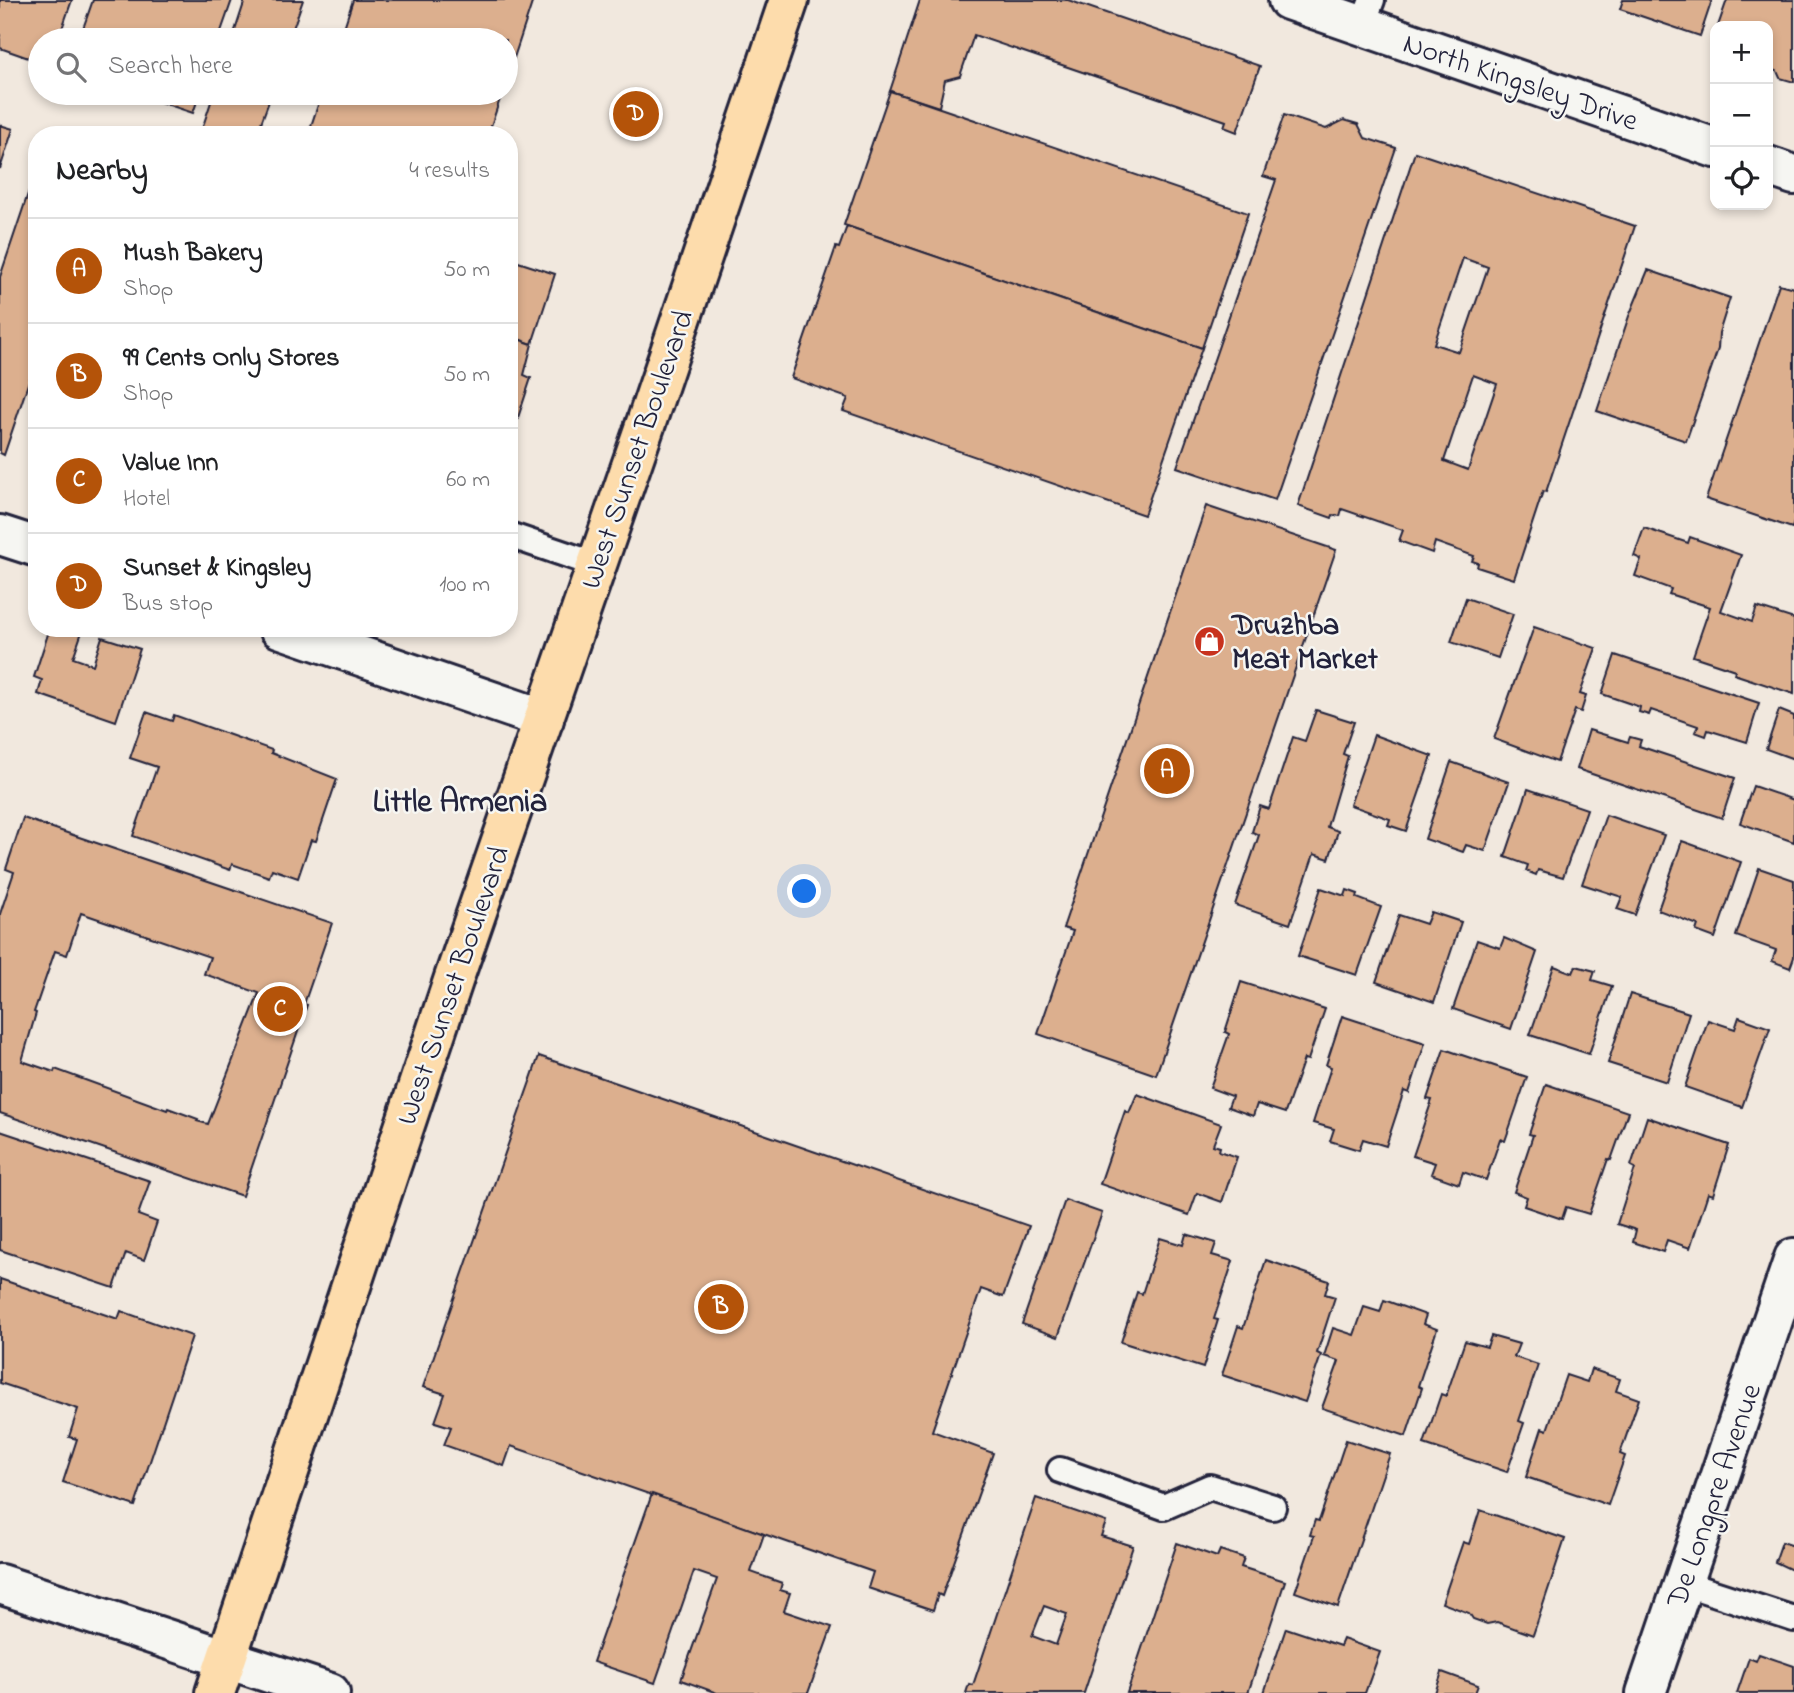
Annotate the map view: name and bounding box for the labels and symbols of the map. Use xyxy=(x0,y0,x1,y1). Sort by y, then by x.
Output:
street label: North Kingsley Drive xyxy=(1397,23,1644,145)
pin: D xyxy=(613,88,659,140)
street label: West Sunset Boulevard xyxy=(570,305,707,595)
place label: Druzhba Meat Market xyxy=(1230,605,1379,683)
shop icon: Druzhba Meat Market xyxy=(1192,624,1226,658)
pin: A xyxy=(1144,745,1190,797)
district label: Little Armenia xyxy=(373,780,547,827)
street label: West Sunset Boulevard xyxy=(386,841,523,1131)
your location xyxy=(787,874,821,908)
pin: C xyxy=(257,983,303,1035)
pin: B xyxy=(698,1281,744,1333)
street label: De Longpre Avenue xyxy=(1657,1378,1775,1615)

